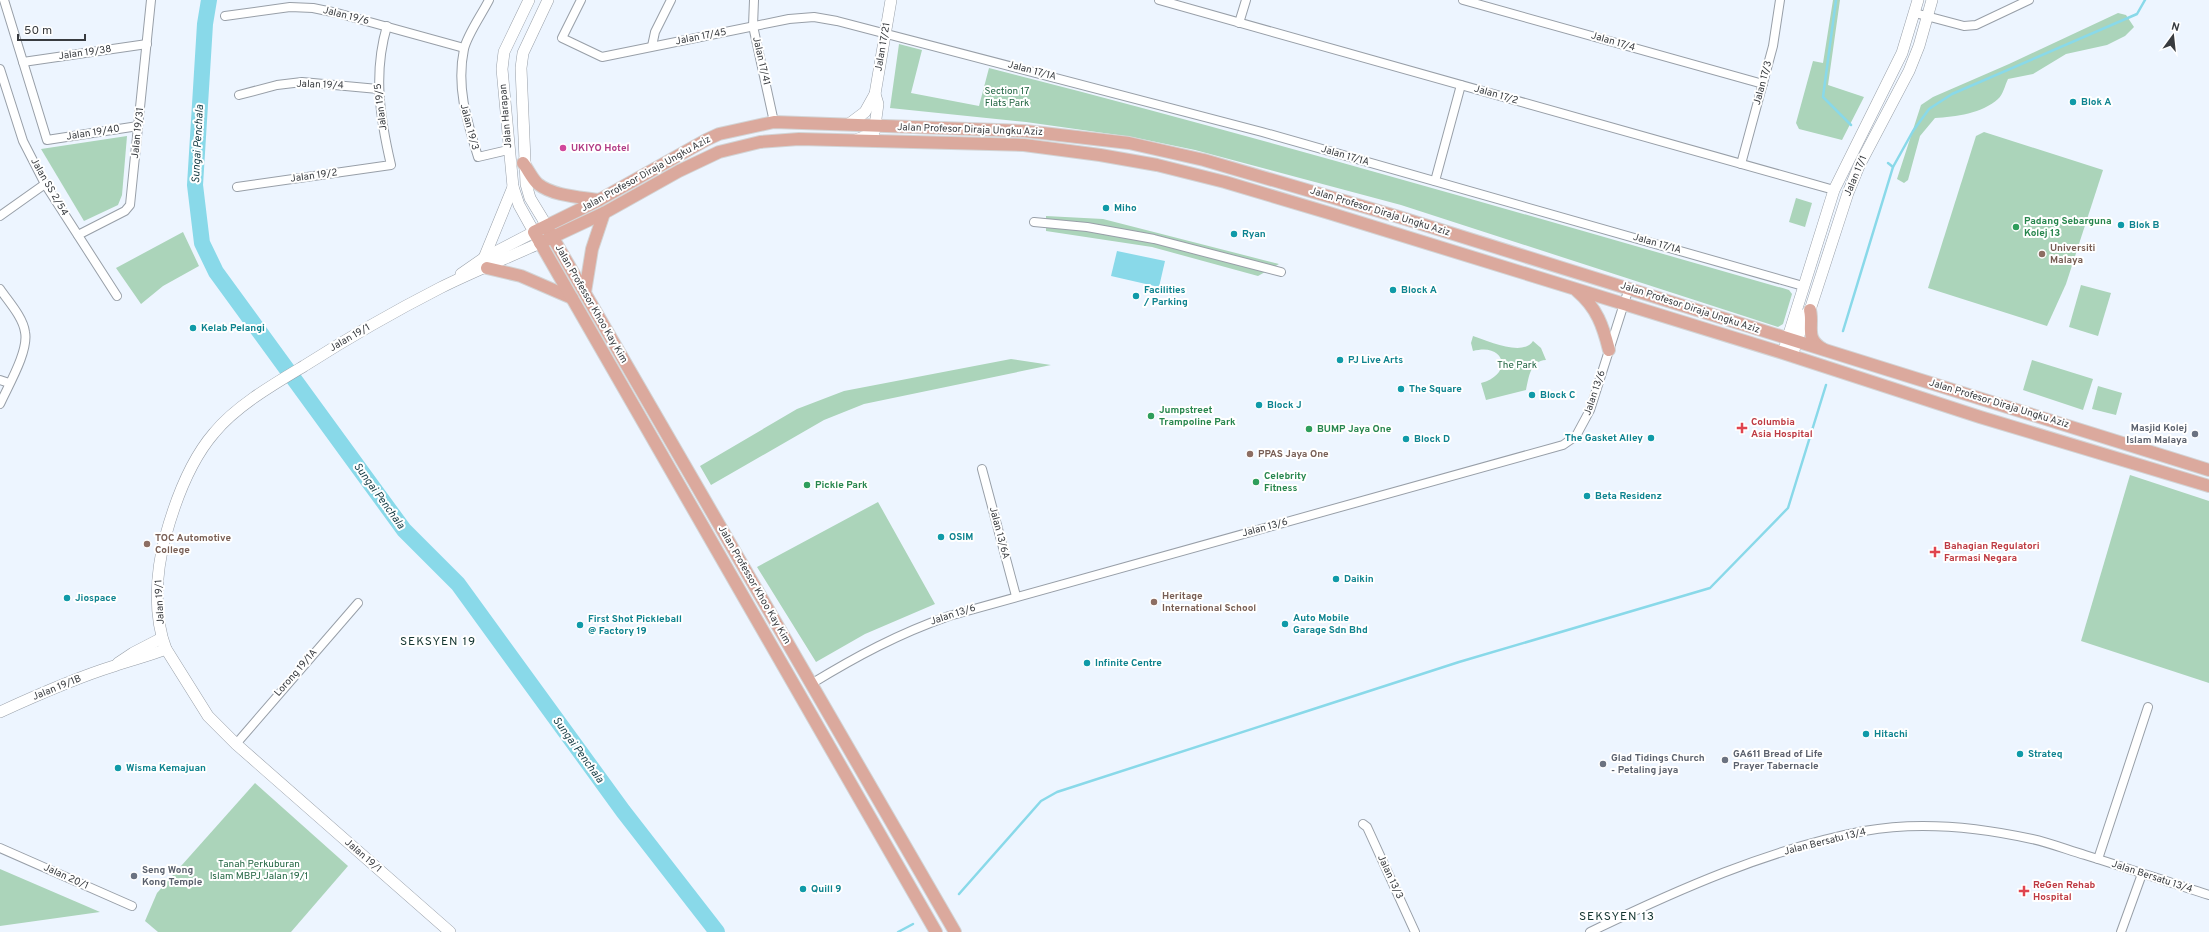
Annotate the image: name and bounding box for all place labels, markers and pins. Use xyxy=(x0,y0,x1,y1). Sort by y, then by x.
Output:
place label: Blok A xyxy=(2081,96,2111,109)
marker: Blok A xyxy=(2068,97,2078,107)
place label: UKIYO Hotel xyxy=(571,142,630,155)
marker: UKIYO Hotel xyxy=(558,143,568,153)
place label: Miho xyxy=(1114,202,1137,215)
marker: Miho xyxy=(1101,203,1111,213)
place label: Padang Sebarguna Kolej 13 xyxy=(2024,215,2112,240)
place label: Blok B xyxy=(2129,219,2160,232)
marker: Blok B xyxy=(2116,220,2126,230)
marker: Padang Sebarguna Kolej 13 xyxy=(2011,222,2021,232)
place label: Ryan xyxy=(1242,228,1266,241)
marker: Ryan xyxy=(1229,229,1239,239)
place label: Universiti Malaya xyxy=(2050,242,2095,267)
marker: Universiti Malaya xyxy=(2037,249,2047,259)
place label: Facilities / Parking xyxy=(1143,284,1188,309)
place label: Block A xyxy=(1401,284,1437,297)
marker: Block A xyxy=(1388,285,1398,295)
marker: Facilities / Parking xyxy=(1131,291,1141,301)
place label: Kelab Pelangi xyxy=(201,322,265,335)
marker: Kelab Pelangi xyxy=(188,323,198,333)
place label: PJ Live Arts xyxy=(1348,354,1403,367)
marker: PJ Live Arts xyxy=(1335,355,1345,365)
place label: The Square xyxy=(1409,383,1462,396)
marker: The Square xyxy=(1396,384,1406,394)
place label: Block C xyxy=(1540,389,1575,402)
marker: Block C xyxy=(1527,390,1537,400)
place label: Block J xyxy=(1267,399,1302,412)
marker: Block J xyxy=(1254,400,1264,410)
place label: Jumpstreet Trampoline Park xyxy=(1159,404,1236,429)
marker: Jumpstreet Trampoline Park xyxy=(1146,411,1156,421)
place label: Columbia Asia Hospital xyxy=(1751,416,1813,441)
marker: Columbia Asia Hospital xyxy=(1736,422,1748,434)
place label: Masjid Kolej Islam Malaya xyxy=(2126,422,2187,447)
place label: BUMP Jaya One xyxy=(1317,423,1392,436)
marker: BUMP Jaya One xyxy=(1304,424,1314,434)
marker: Masjid Kolej Islam Malaya xyxy=(2190,429,2200,439)
place label: The Gasket Alley xyxy=(1565,432,1643,445)
place label: Block D xyxy=(1414,433,1450,446)
marker: The Gasket Alley xyxy=(1646,433,1656,443)
marker: Block D xyxy=(1401,434,1411,444)
place label: PPAS Jaya One xyxy=(1258,448,1329,461)
marker: PPAS Jaya One xyxy=(1245,449,1255,459)
place label: Celebrity Fitness xyxy=(1264,470,1307,495)
marker: Celebrity Fitness xyxy=(1251,477,1261,487)
place label: Pickle Park xyxy=(815,479,868,492)
marker: Pickle Park xyxy=(802,480,812,490)
place label: Beta Residenz xyxy=(1595,490,1662,503)
marker: Beta Residenz xyxy=(1582,491,1592,501)
place label: OSIM xyxy=(949,531,973,544)
place label: TOC Automotive College xyxy=(155,532,231,557)
marker: OSIM xyxy=(936,532,946,542)
marker: TOC Automotive College xyxy=(142,539,152,549)
place label: Bahagian Regulatori Farmasi Negara xyxy=(1944,540,2040,565)
marker: Bahagian Regulatori Farmasi Negara xyxy=(1929,546,1941,558)
place label: Daikin xyxy=(1344,573,1374,586)
marker: Daikin xyxy=(1331,574,1341,584)
place label: Heritage International School xyxy=(1162,590,1256,615)
place label: Jiospace xyxy=(75,592,117,605)
marker: Jiospace xyxy=(62,593,72,603)
marker: Heritage International School xyxy=(1149,597,1159,607)
place label: Auto Mobile Garage Sdn Bhd xyxy=(1293,612,1368,637)
place label: First Shot Pickleball @ Factory 19 xyxy=(588,613,682,638)
marker: Auto Mobile Garage Sdn Bhd xyxy=(1280,619,1290,629)
marker: First Shot Pickleball @ Factory 19 xyxy=(575,620,585,630)
place label: Infinite Centre xyxy=(1095,657,1162,670)
marker: Infinite Centre xyxy=(1082,658,1092,668)
place label: Hitachi xyxy=(1874,728,1908,741)
marker: Hitachi xyxy=(1861,729,1871,739)
place label: GA611 Bread of Life Prayer Tabernacle xyxy=(1733,748,1823,773)
place label: Strateq xyxy=(2028,748,2062,761)
marker: Strateq xyxy=(2015,749,2025,759)
place label: Glad Tidings Church - Petaling jaya xyxy=(1611,752,1705,777)
marker: GA611 Bread of Life Prayer Tabernacle xyxy=(1720,755,1730,765)
marker: Glad Tidings Church - Petaling jaya xyxy=(1598,759,1608,769)
place label: Wisma Kemajuan xyxy=(126,762,206,775)
marker: Wisma Kemajuan xyxy=(113,763,123,773)
place label: Seng Wong Kong Temple xyxy=(142,864,203,889)
marker: Seng Wong Kong Temple xyxy=(129,871,139,881)
place label: ReGen Rehab Hospital xyxy=(2033,879,2096,904)
place label: Quill 9 xyxy=(811,883,841,896)
marker: Quill 9 xyxy=(798,884,808,894)
marker: ReGen Rehab Hospital xyxy=(2018,885,2030,897)

